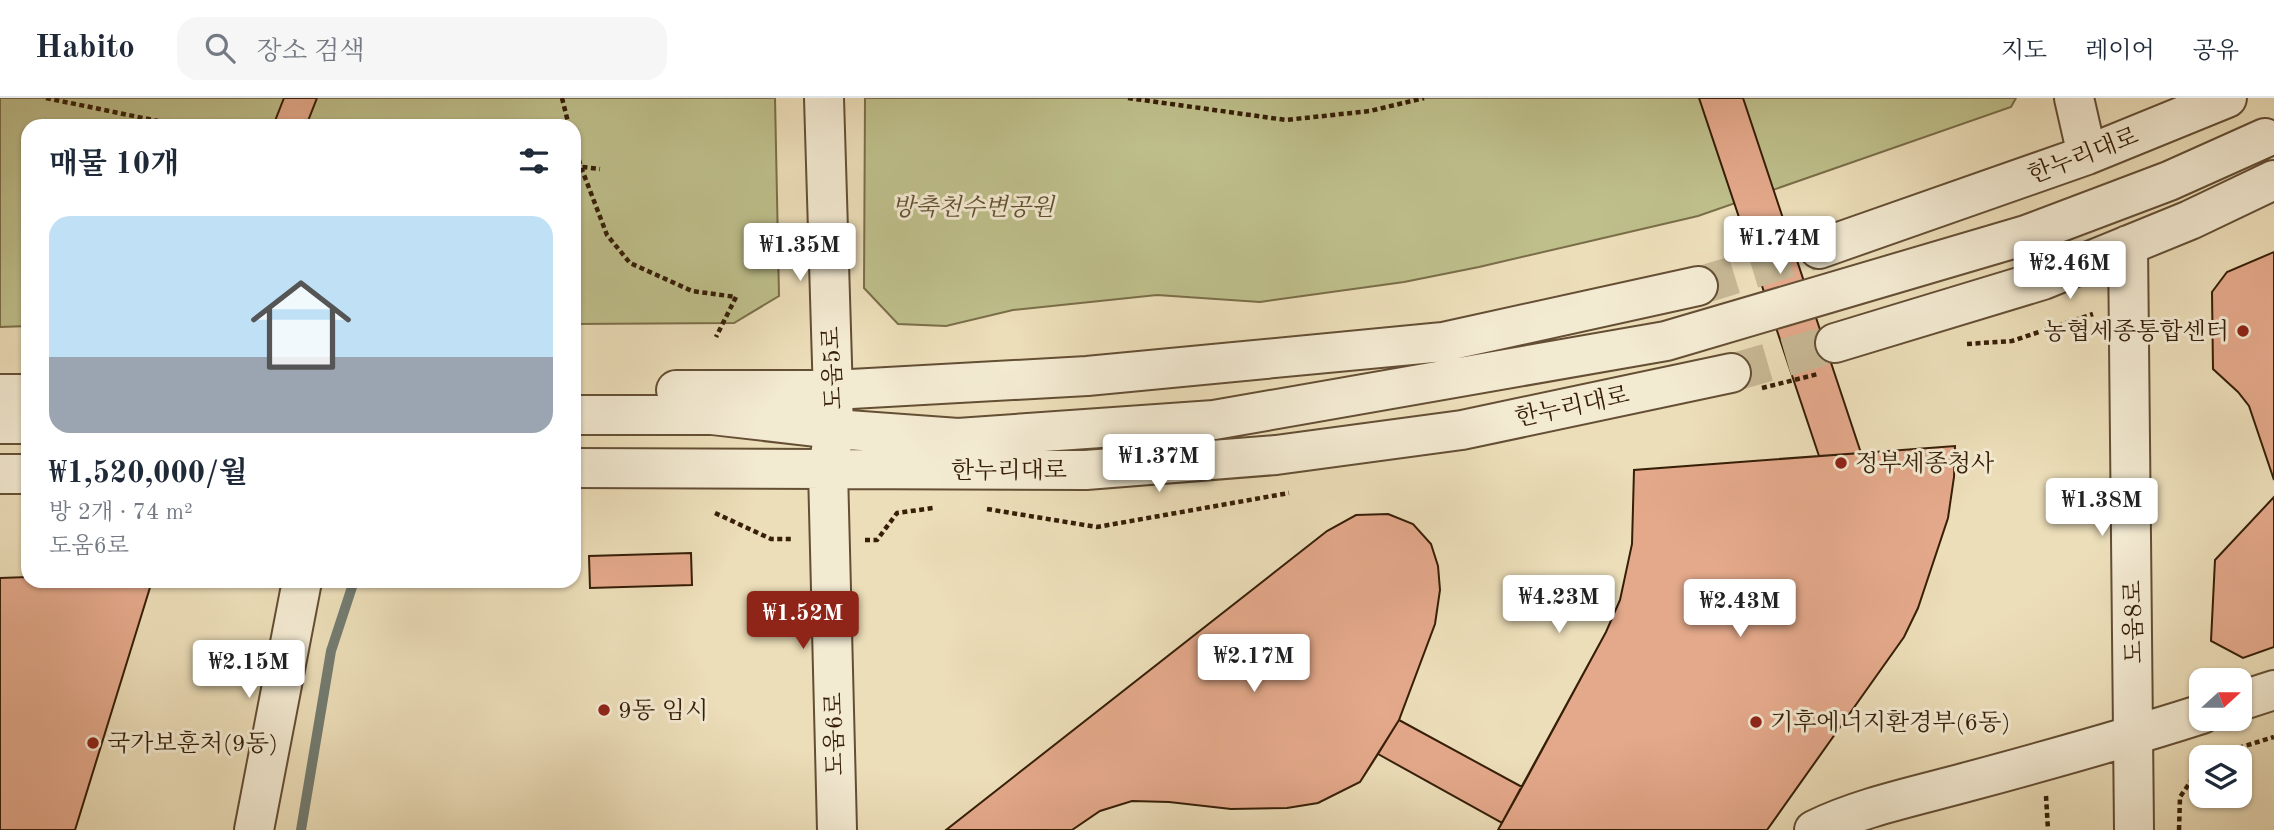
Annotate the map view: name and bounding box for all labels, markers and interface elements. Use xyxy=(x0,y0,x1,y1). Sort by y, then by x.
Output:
search box xyxy=(177,17,667,80)
icon: search xyxy=(201,29,239,67)
text: Habito xyxy=(35,32,135,65)
text: 장소 검색 xyxy=(257,39,365,65)
text: 지도 xyxy=(2001,40,2047,64)
text: 레이어 xyxy=(2085,40,2155,64)
text: 공유 xyxy=(2193,40,2239,64)
street label: 한누리대로 xyxy=(2025,123,2142,189)
icon: filters xyxy=(515,142,553,180)
text: 매물 10개 xyxy=(49,150,179,180)
park label: 방축천수변공원 xyxy=(892,194,1056,221)
pin: ₩1.74M xyxy=(1723,216,1837,276)
pin: ₩1.35M xyxy=(743,223,857,283)
text: ₩1.74M xyxy=(1740,227,1820,250)
text: ₩1.35M xyxy=(760,234,840,257)
pin: ₩2.46M xyxy=(2013,242,2127,301)
text: ₩2.46M xyxy=(2030,252,2110,275)
icon: home xyxy=(238,262,364,388)
place label: 농협세종통합센터 xyxy=(2044,319,2229,345)
marker: 농협세종통합센터 xyxy=(2235,323,2251,339)
street label: 도움5로 xyxy=(819,326,847,410)
street label: 한누리대로 xyxy=(1513,382,1632,432)
pin: ₩1.37M xyxy=(1102,434,1216,494)
text: ₩1.37M xyxy=(1119,445,1199,468)
place label: 정부세종청사 xyxy=(1855,451,1994,477)
marker: 정부세종청사 xyxy=(1833,455,1849,471)
street label: 한누리대로 xyxy=(951,458,1067,484)
text: ₩1,520,000/월 xyxy=(49,459,248,489)
pin: ₩1.38M xyxy=(2045,478,2159,538)
text: ₩1.38M xyxy=(2062,489,2142,512)
text: 방 2개 · 74 m² xyxy=(49,501,193,524)
text: 도움6로 xyxy=(49,535,129,558)
pin: ₩4.23M xyxy=(1502,575,1616,635)
pin: ₩2.43M xyxy=(1683,580,1797,639)
street label: 도움8로 xyxy=(2120,580,2148,664)
text: ₩4.23M xyxy=(1519,586,1599,609)
text: ₩2.43M xyxy=(1700,590,1780,613)
pin: ₩1.52M xyxy=(746,592,860,651)
text: ₩1.52M xyxy=(763,602,843,625)
pin: ₩2.17M xyxy=(1197,634,1311,694)
pin: ₩2.15M xyxy=(192,640,306,700)
text: ₩2.17M xyxy=(1214,645,1294,668)
text: ₩2.15M xyxy=(209,651,289,674)
north arrow xyxy=(2189,668,2252,732)
map controls xyxy=(2189,668,2252,808)
street label: 도움6로 xyxy=(821,692,849,776)
place label: 9동 임시 xyxy=(618,698,708,724)
marker: 9동 임시 xyxy=(596,702,612,718)
place label: 기후에너지환경부(6동) xyxy=(1770,709,2010,736)
marker: 기후에너지환경부(6동) xyxy=(1748,714,1764,730)
place label: 국가보훈처(9동) xyxy=(107,730,278,757)
marker: 국가보훈처(9동) xyxy=(85,735,101,751)
button: layers xyxy=(2189,745,2252,808)

